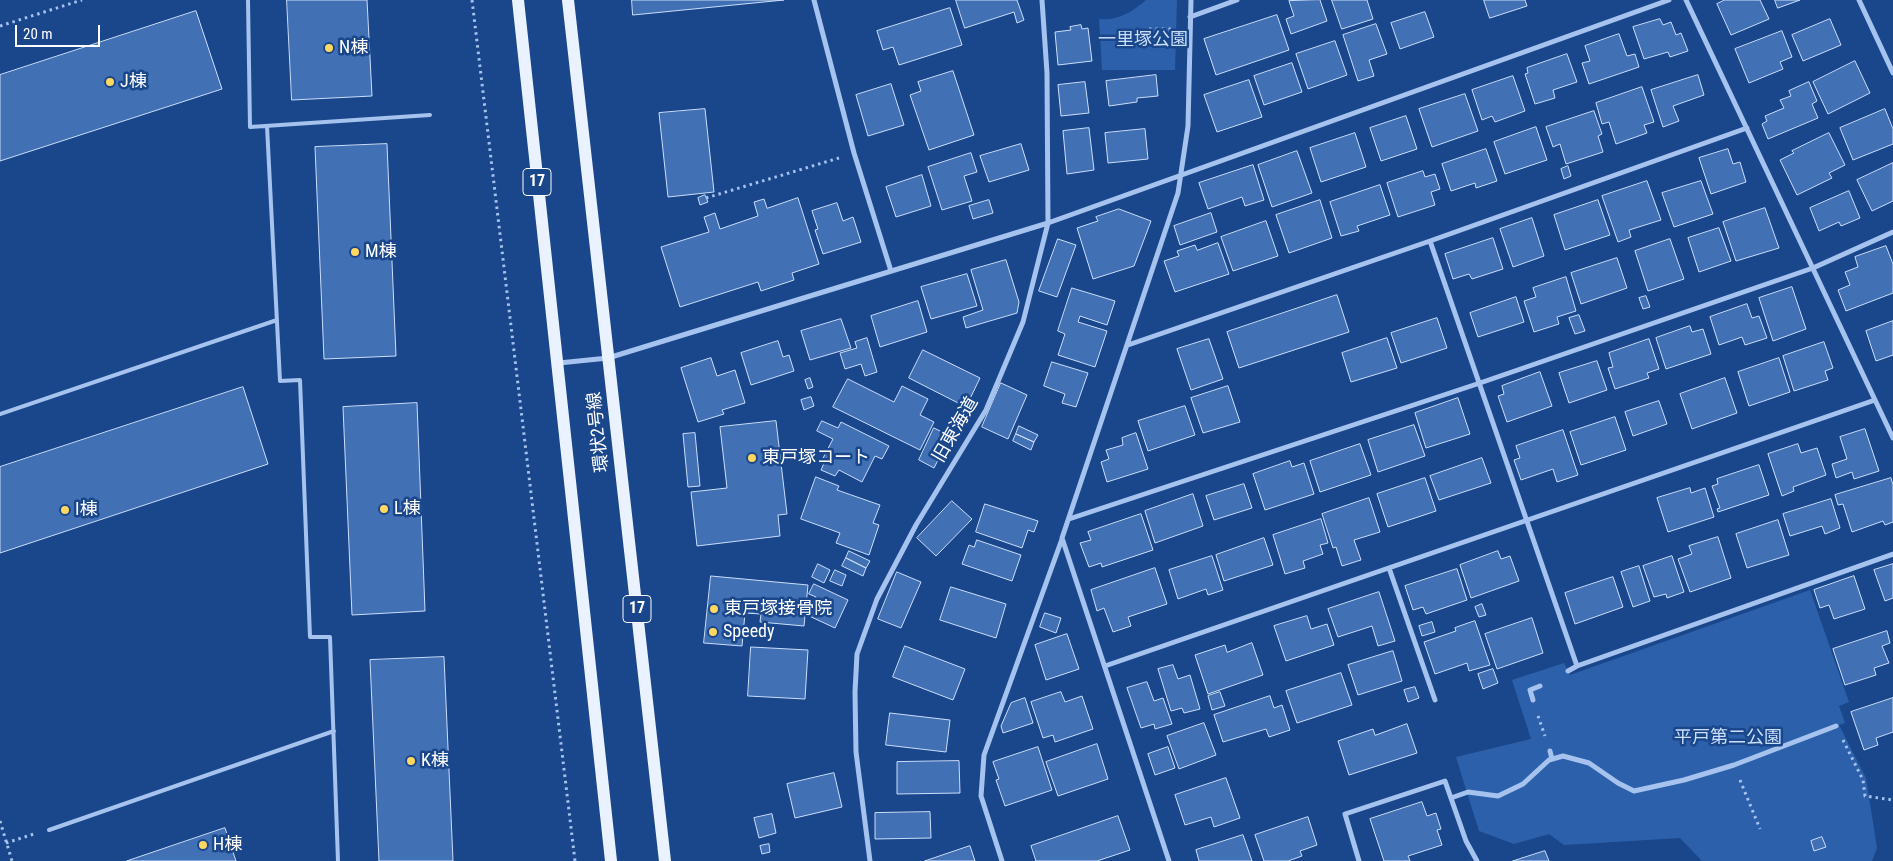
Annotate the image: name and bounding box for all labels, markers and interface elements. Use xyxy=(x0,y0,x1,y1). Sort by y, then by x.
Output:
scale bar xyxy=(18,15,102,47)
text: 20 m xyxy=(23,25,53,43)
park label: 一里塚公園 xyxy=(1098,29,1188,51)
place label: N棟 xyxy=(339,37,368,59)
marker: N棟 xyxy=(323,42,335,54)
place label: J棟 xyxy=(120,71,147,93)
marker: J棟 xyxy=(104,76,116,88)
road number: 17 xyxy=(523,168,551,196)
place label: M棟 xyxy=(365,241,397,263)
marker: M棟 xyxy=(349,246,361,258)
street label: 環状2号線 xyxy=(584,391,614,473)
street label: 旧東海道 xyxy=(929,393,983,467)
place label: 東戸塚コート xyxy=(762,447,870,469)
marker: 東戸塚コート xyxy=(746,452,758,464)
place label: L棟 xyxy=(394,498,421,520)
place label: I棟 xyxy=(75,499,97,521)
marker: L棟 xyxy=(378,503,390,515)
marker: I棟 xyxy=(59,504,71,516)
road number: 17 xyxy=(623,596,651,622)
place label: 東戸塚接骨院 xyxy=(724,598,832,620)
marker: 東戸塚接骨院 xyxy=(708,603,720,615)
place label: Speedy xyxy=(723,621,775,643)
marker: Speedy xyxy=(707,626,719,638)
park label: 平戸第二公園 xyxy=(1674,727,1782,749)
place label: K棟 xyxy=(421,750,449,772)
marker: K棟 xyxy=(405,755,417,767)
place label: H棟 xyxy=(213,834,242,856)
marker: H棟 xyxy=(197,839,209,851)

